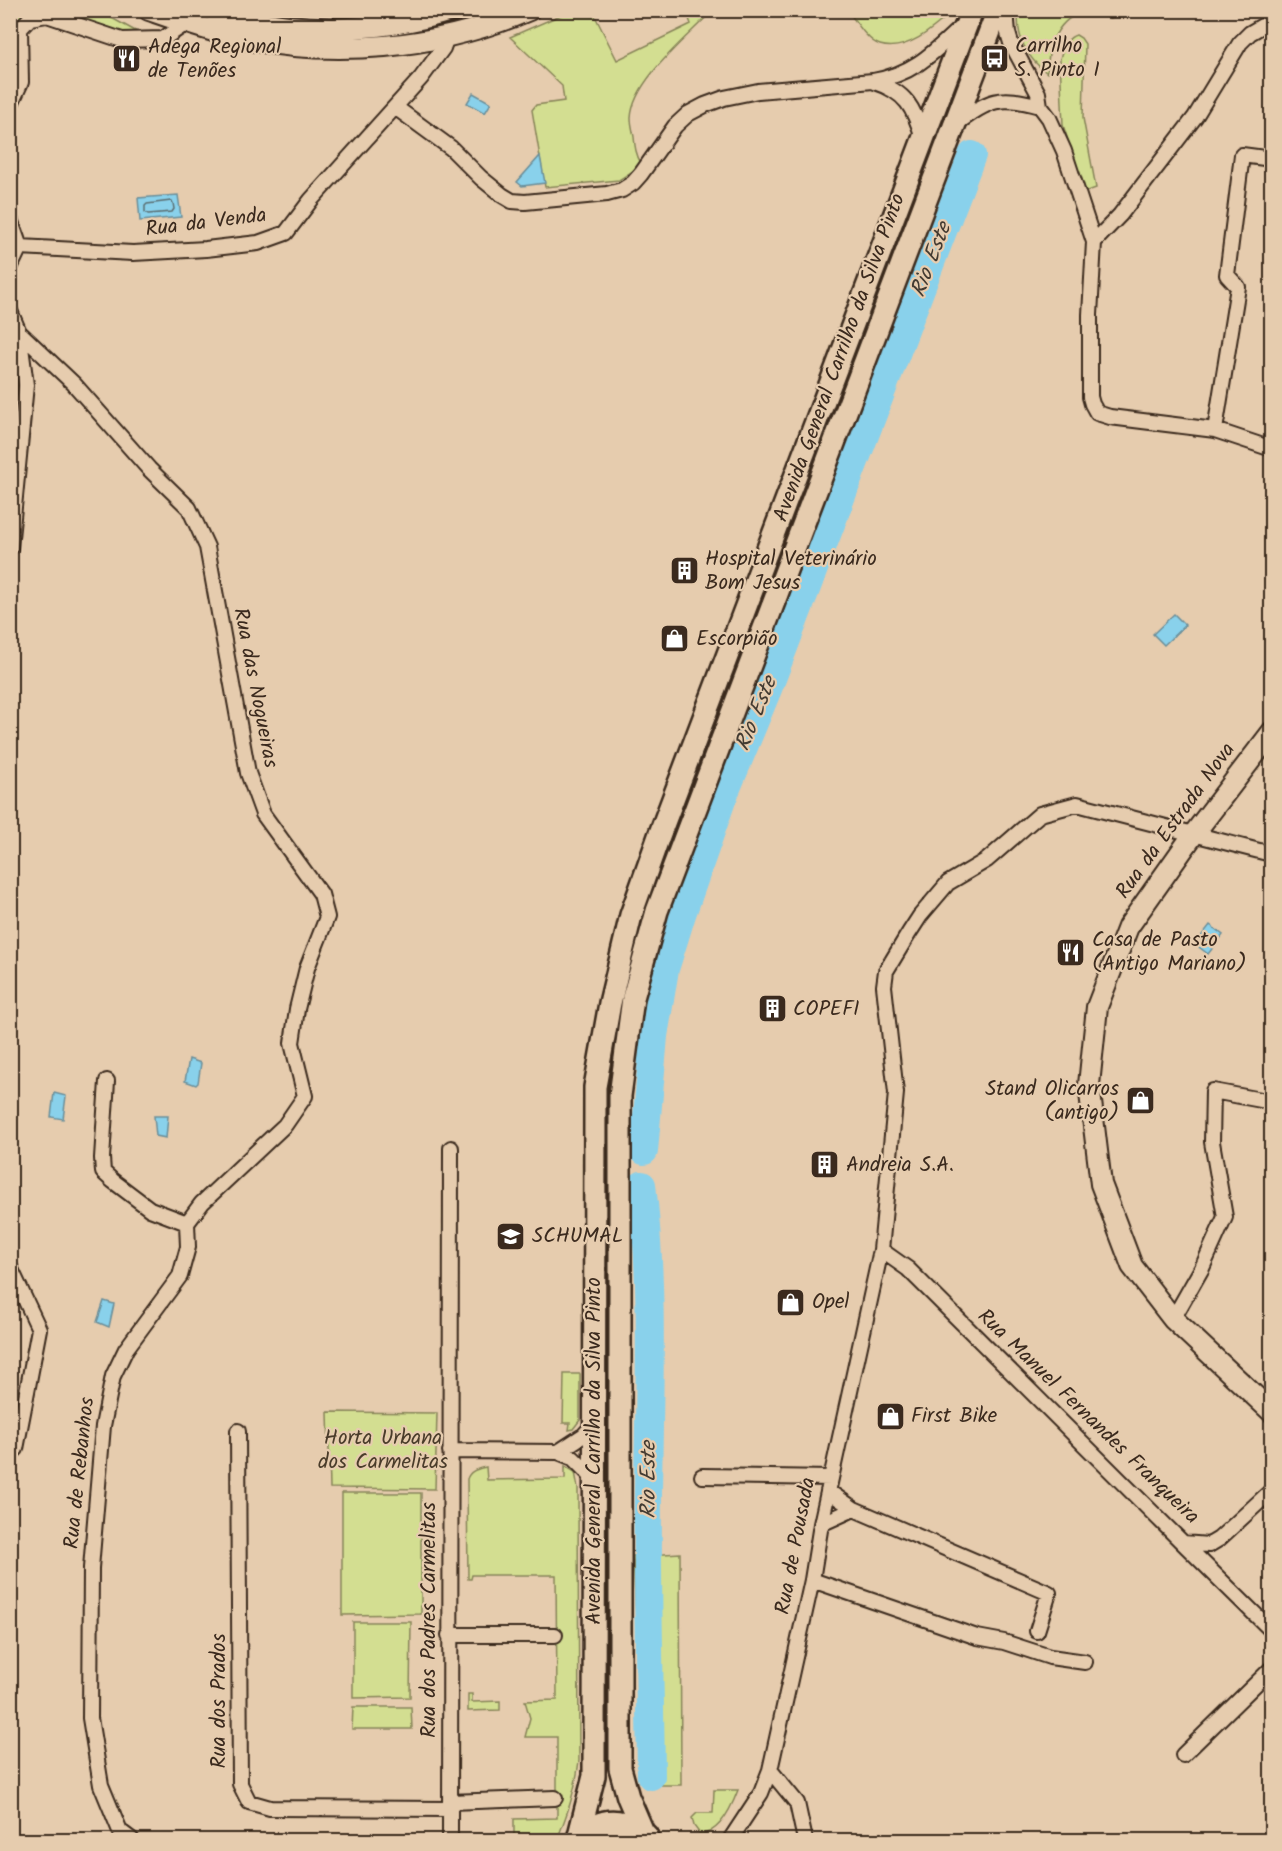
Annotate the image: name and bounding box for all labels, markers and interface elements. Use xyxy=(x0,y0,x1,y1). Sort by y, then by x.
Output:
place label: Carrilho S. Pinto I xyxy=(1015,30,1100,87)
place label: Adega Regional de Tenões xyxy=(148,31,281,88)
bus stop icon: Carrilho S. Pinto I xyxy=(978,42,1010,74)
restaurant icon: Adega Regional de Tenões xyxy=(111,43,143,75)
street label: Avenida General Carrilho da Silva Pinto xyxy=(765,189,915,527)
street label: Rua da Venda xyxy=(144,199,268,247)
water label: Rio Este xyxy=(902,216,963,302)
place label: Hospital Veterinário Bom Jesus xyxy=(705,543,877,600)
building icon: Hospital Veterinário Bom Jesus xyxy=(668,555,700,587)
street label: Rua das Nogueiras xyxy=(223,605,287,771)
shop icon: Escorpião xyxy=(659,623,691,655)
place label: Escorpião xyxy=(696,623,778,656)
water label: Rio Este xyxy=(726,670,789,756)
street label: Rua da Estrada Nova xyxy=(1108,736,1244,906)
place label: Casa de Pasto (Antigo Mariano) xyxy=(1092,924,1247,981)
restaurant icon: Casa de Pasto (Antigo Mariano) xyxy=(1055,936,1087,968)
building icon: COPEFI xyxy=(756,993,788,1025)
place label: COPEFI xyxy=(793,993,860,1026)
place label: Stand Olicarros (antigo) xyxy=(985,1073,1119,1130)
shop icon: Stand Olicarros (antigo) xyxy=(1124,1085,1156,1117)
building icon: Andreia S.A. xyxy=(809,1149,841,1181)
place label: Andreia S.A. xyxy=(846,1149,954,1182)
school or university icon: SCHUMAL xyxy=(495,1220,527,1252)
place label: SCHUMAL xyxy=(532,1220,623,1253)
street label: Avenida General Carrilho da Silva Pinto xyxy=(578,1277,611,1625)
shop icon: Opel xyxy=(775,1286,807,1318)
place label: Opel xyxy=(812,1286,850,1319)
street label: Rua Manuel Fernandes Franqueira xyxy=(969,1301,1207,1533)
street label: Rua de Rebanhos xyxy=(56,1395,104,1551)
shop icon: First Bike xyxy=(874,1400,906,1432)
place label: First Bike xyxy=(911,1400,998,1433)
park label: Horta Urbana dos Carmelitas xyxy=(318,1422,448,1479)
water label: Rio Este xyxy=(632,1439,667,1519)
street label: Rua de Pousada xyxy=(767,1475,825,1617)
street label: Rua dos Padres Carmelitas xyxy=(413,1502,446,1738)
street label: Rua dos Prados xyxy=(203,1633,236,1769)

